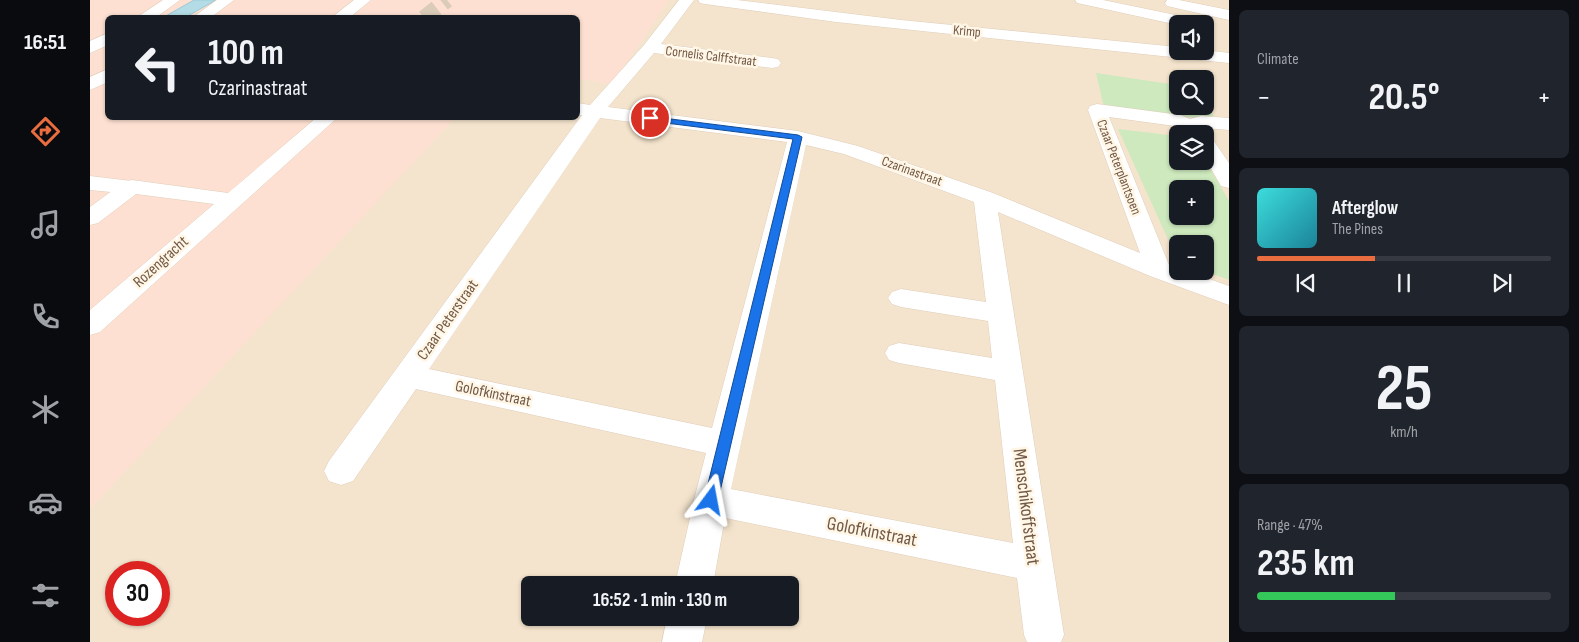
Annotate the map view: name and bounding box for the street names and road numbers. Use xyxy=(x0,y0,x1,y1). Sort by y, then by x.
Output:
street label: Krimp xyxy=(952,21,982,41)
street label: Cornelis Calffstraat xyxy=(665,42,757,70)
street label: Czaar Peterplantsoen xyxy=(1093,117,1145,217)
street label: Czarinastraat xyxy=(879,152,945,190)
street label: Rozengracht xyxy=(130,232,193,292)
street label: Czaar Peterstraat xyxy=(413,276,483,364)
street label: Golofkinstraat xyxy=(453,377,533,411)
street label: Menschikoffstraat xyxy=(1007,448,1045,567)
street label: Golofkinstraat xyxy=(825,512,919,552)

